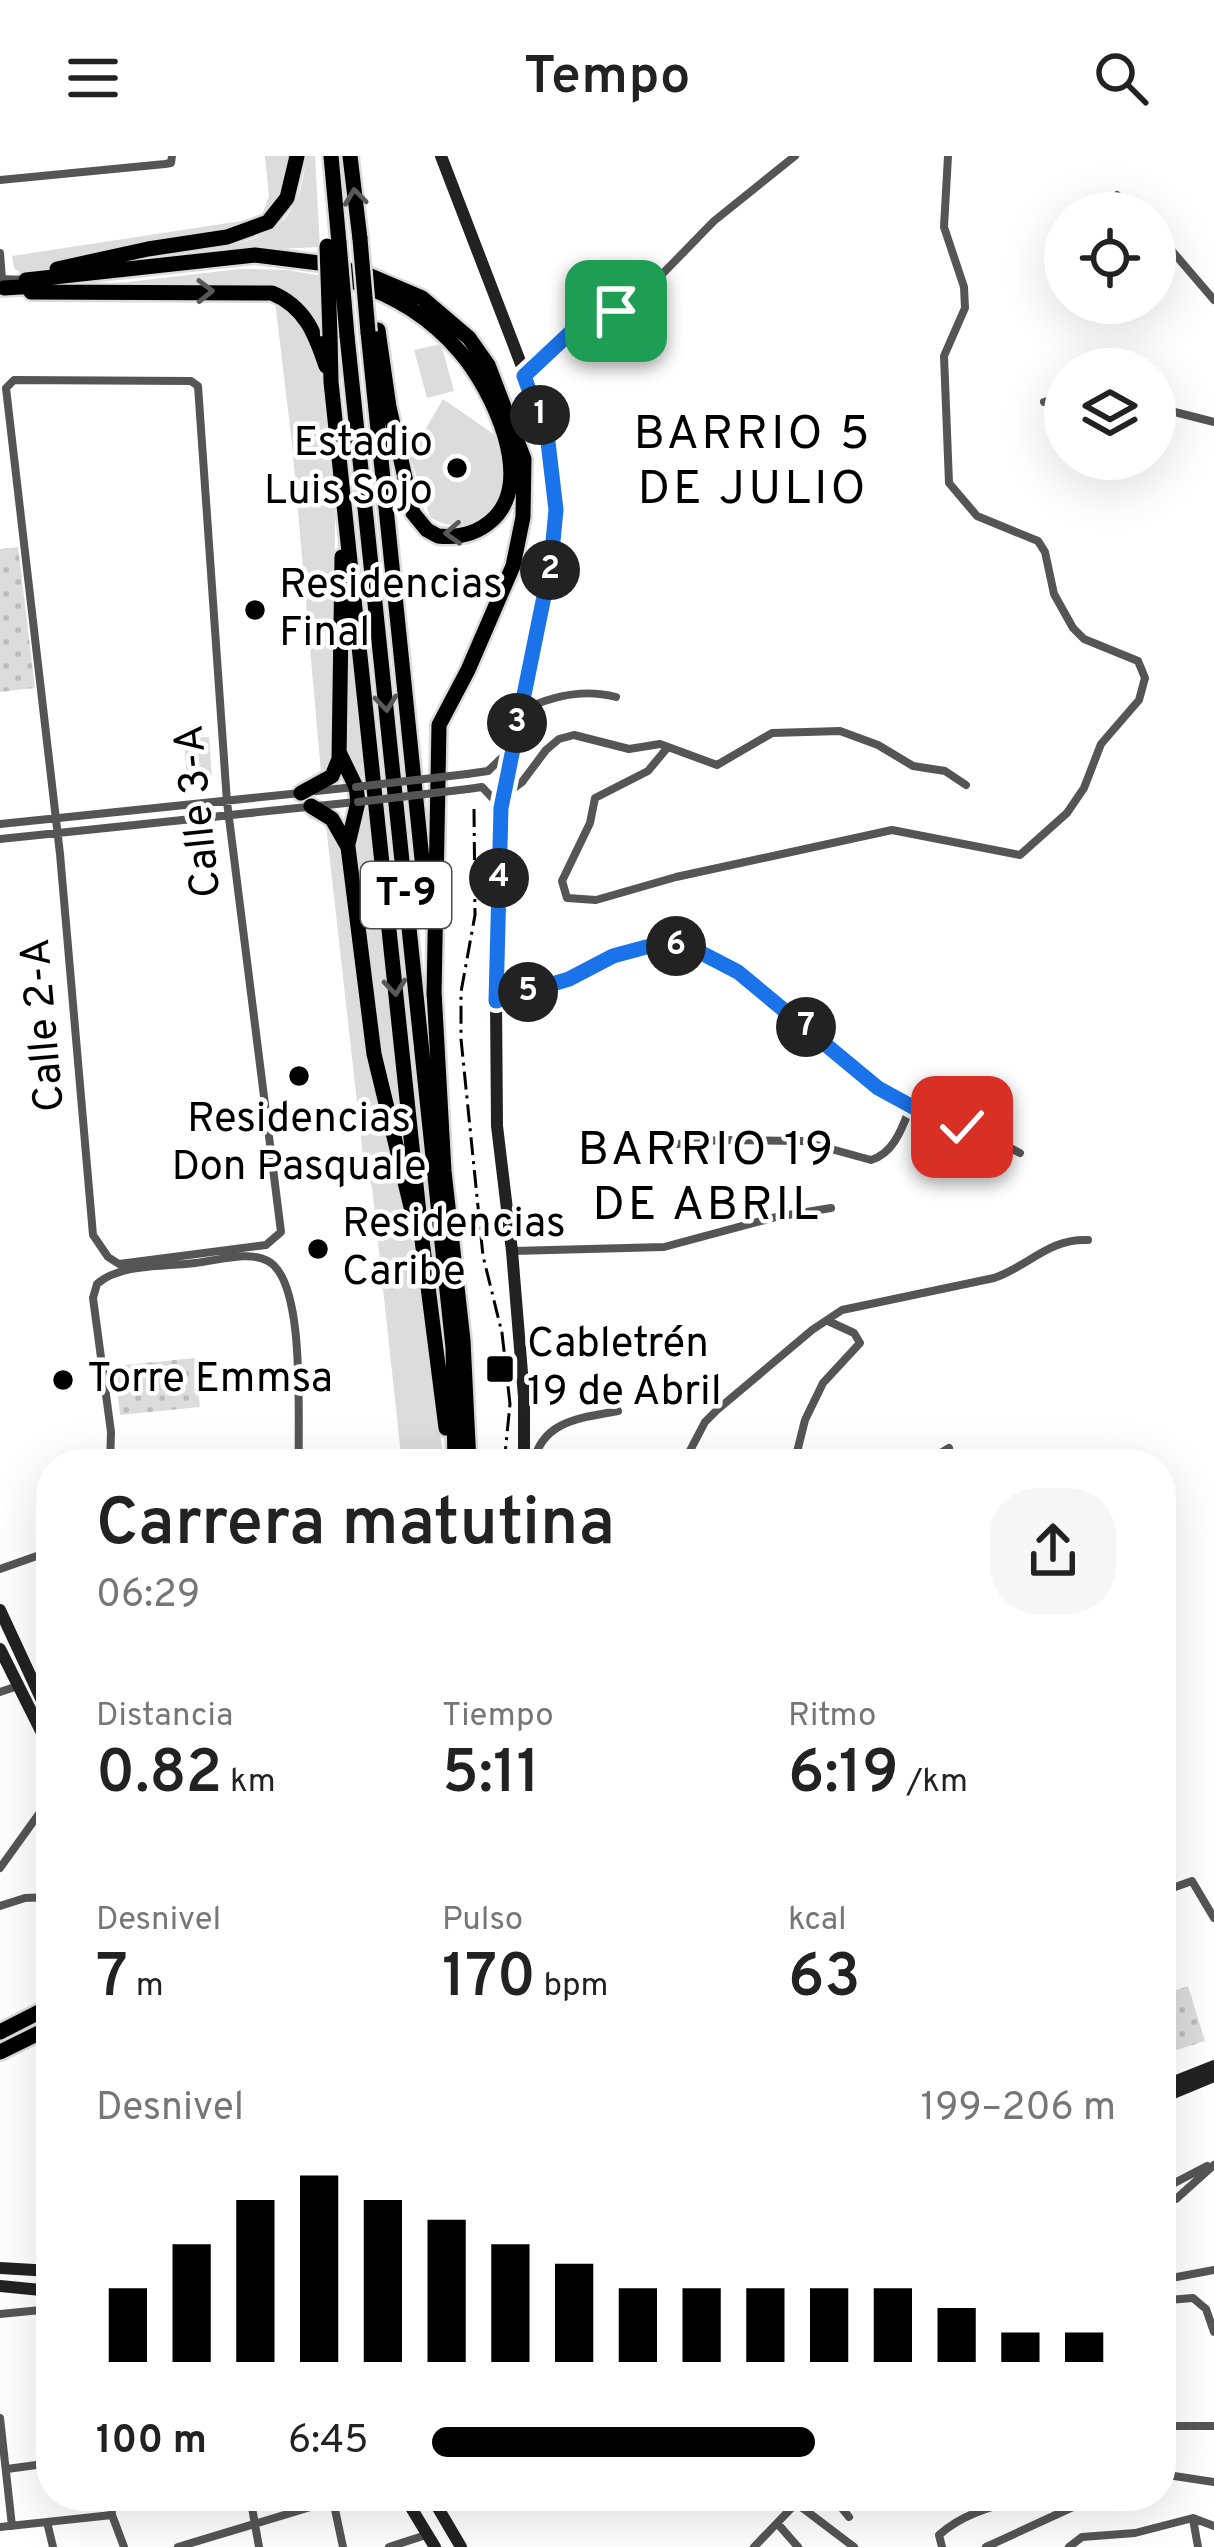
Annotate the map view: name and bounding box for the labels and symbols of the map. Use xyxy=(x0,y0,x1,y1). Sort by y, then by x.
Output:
one-way arrow xyxy=(343,187,369,207)
pin xyxy=(565,260,667,362)
one-way arrow xyxy=(197,278,215,304)
pin: 1 xyxy=(510,385,570,445)
district label: BARRIO 5 DE JULIO xyxy=(633,406,873,521)
place label: Estadio Luis Sojo xyxy=(264,418,433,519)
marker: Estadio Luis Sojo xyxy=(444,455,470,481)
one-way arrow xyxy=(444,520,462,546)
pin: 2 xyxy=(520,540,580,600)
place label: Residencias Final xyxy=(279,560,503,661)
marker: Residencias Final xyxy=(242,597,268,623)
one-way arrow xyxy=(372,693,398,713)
pin: 3 xyxy=(487,693,547,753)
street label: Calle 3-A xyxy=(165,722,235,900)
pin: 4 xyxy=(469,848,529,908)
road number: T-9 xyxy=(361,862,451,928)
pin: 6 xyxy=(646,916,706,976)
street label: Calle 2-A xyxy=(11,936,79,1114)
pin: 5 xyxy=(498,962,558,1022)
one-way arrow xyxy=(381,977,407,997)
pin: 7 xyxy=(776,997,836,1057)
marker: Residencias Don Pasquale xyxy=(286,1063,312,1089)
pin xyxy=(911,1076,1013,1178)
place label: Residencias Don Pasquale xyxy=(171,1094,427,1195)
district label: BARRIO 19 DE ABRIL xyxy=(578,1122,836,1237)
place label: Residencias Caribe xyxy=(342,1199,566,1300)
marker: Residencias Caribe xyxy=(305,1236,331,1262)
place label: Cabletrén 19 de Abril xyxy=(527,1319,722,1420)
marker: Cabletrén 19 de Abril xyxy=(484,1353,516,1385)
place label: Torre Emmsa xyxy=(87,1354,333,1407)
marker: Torre Emmsa xyxy=(50,1367,76,1393)

